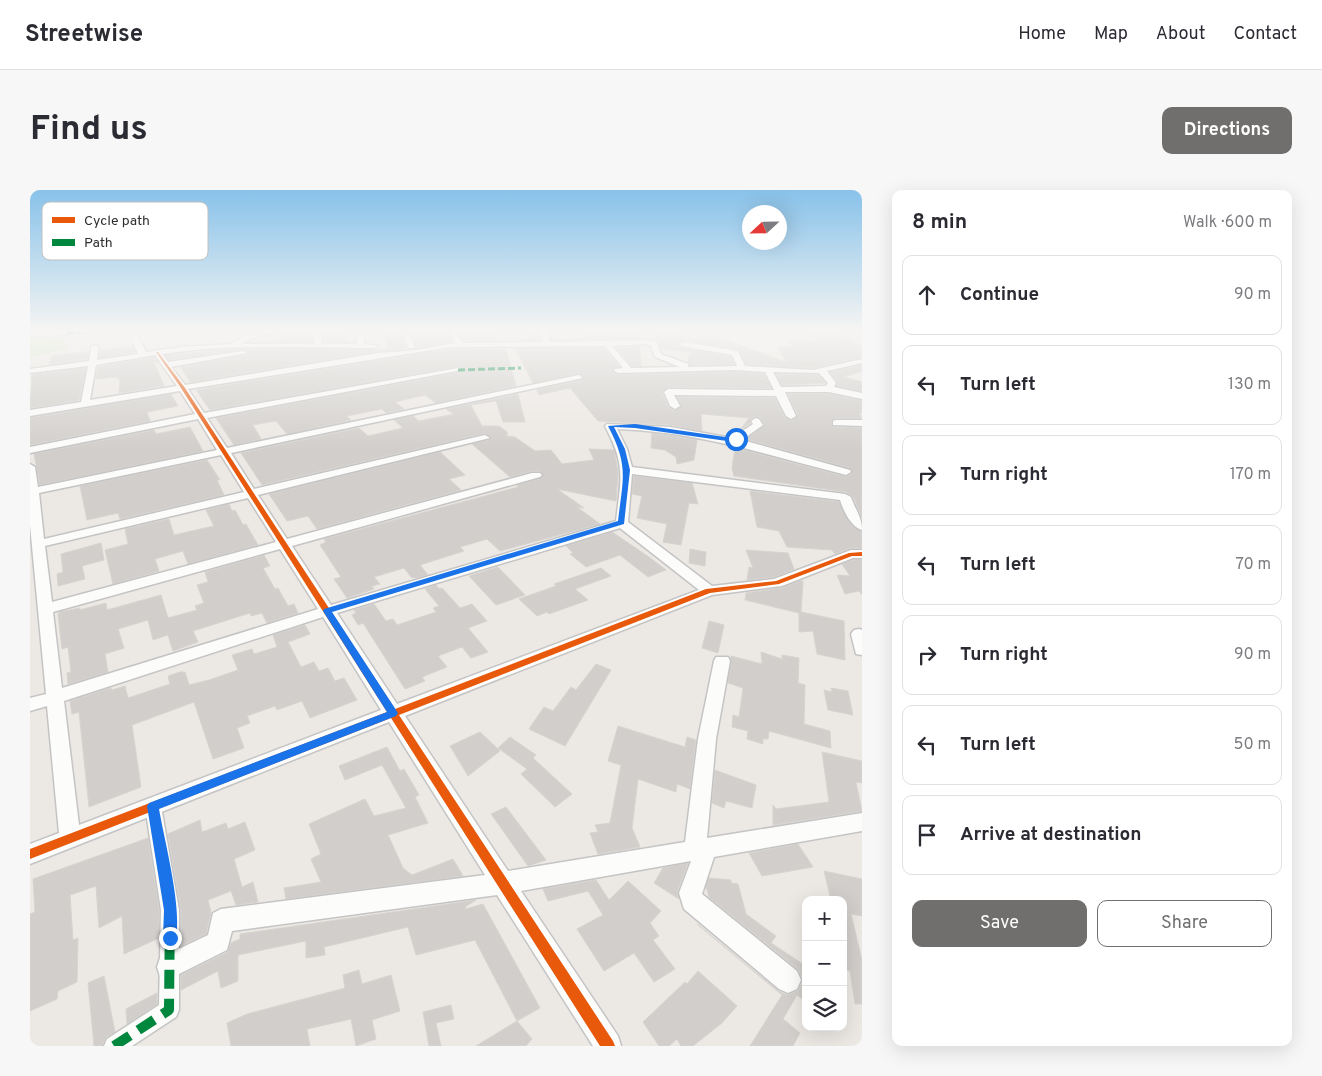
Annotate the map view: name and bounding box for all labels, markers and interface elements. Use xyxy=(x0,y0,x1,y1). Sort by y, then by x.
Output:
text: Streetwise xyxy=(25,20,143,50)
text: Home xyxy=(1018,23,1066,46)
text: Map xyxy=(1094,23,1128,46)
text: About xyxy=(1156,23,1205,46)
text: Contact xyxy=(1233,23,1297,46)
button: Directions xyxy=(1162,107,1292,154)
text: Find us xyxy=(30,108,148,152)
legend xyxy=(42,202,208,260)
north arrow xyxy=(742,205,787,250)
text: 8 min xyxy=(912,209,967,236)
text: Cycle path xyxy=(84,213,150,230)
text: Walk · 600 m xyxy=(1183,213,1272,233)
text: Path xyxy=(84,235,113,252)
icon: ahead xyxy=(913,281,941,309)
text: Continue xyxy=(960,283,1039,307)
text: 90 m xyxy=(1234,285,1271,305)
icon: left xyxy=(913,371,941,399)
text: Turn left xyxy=(960,373,1036,397)
text: 130 m xyxy=(1228,375,1271,395)
route start xyxy=(725,428,748,451)
icon: right xyxy=(913,461,941,489)
text: Turn right xyxy=(960,463,1048,487)
text: 170 m xyxy=(1230,465,1271,485)
icon: left xyxy=(913,551,941,579)
text: Turn left xyxy=(960,553,1036,577)
text: 70 m xyxy=(1236,555,1271,575)
icon: right xyxy=(913,641,941,669)
text: Turn right xyxy=(960,643,1048,667)
text: 90 m xyxy=(1234,645,1271,665)
icon: left xyxy=(913,731,941,759)
text: Turn left xyxy=(960,733,1036,757)
text: 50 m xyxy=(1234,735,1271,755)
icon: arrive xyxy=(913,821,941,849)
text: Arrive at destination xyxy=(960,823,1141,847)
map controls xyxy=(802,896,847,1031)
button: + xyxy=(802,896,847,941)
button: Save xyxy=(912,900,1087,947)
button: Share xyxy=(1097,900,1272,947)
route end xyxy=(159,927,182,950)
button: − xyxy=(802,941,847,986)
button: layers xyxy=(802,986,847,1031)

